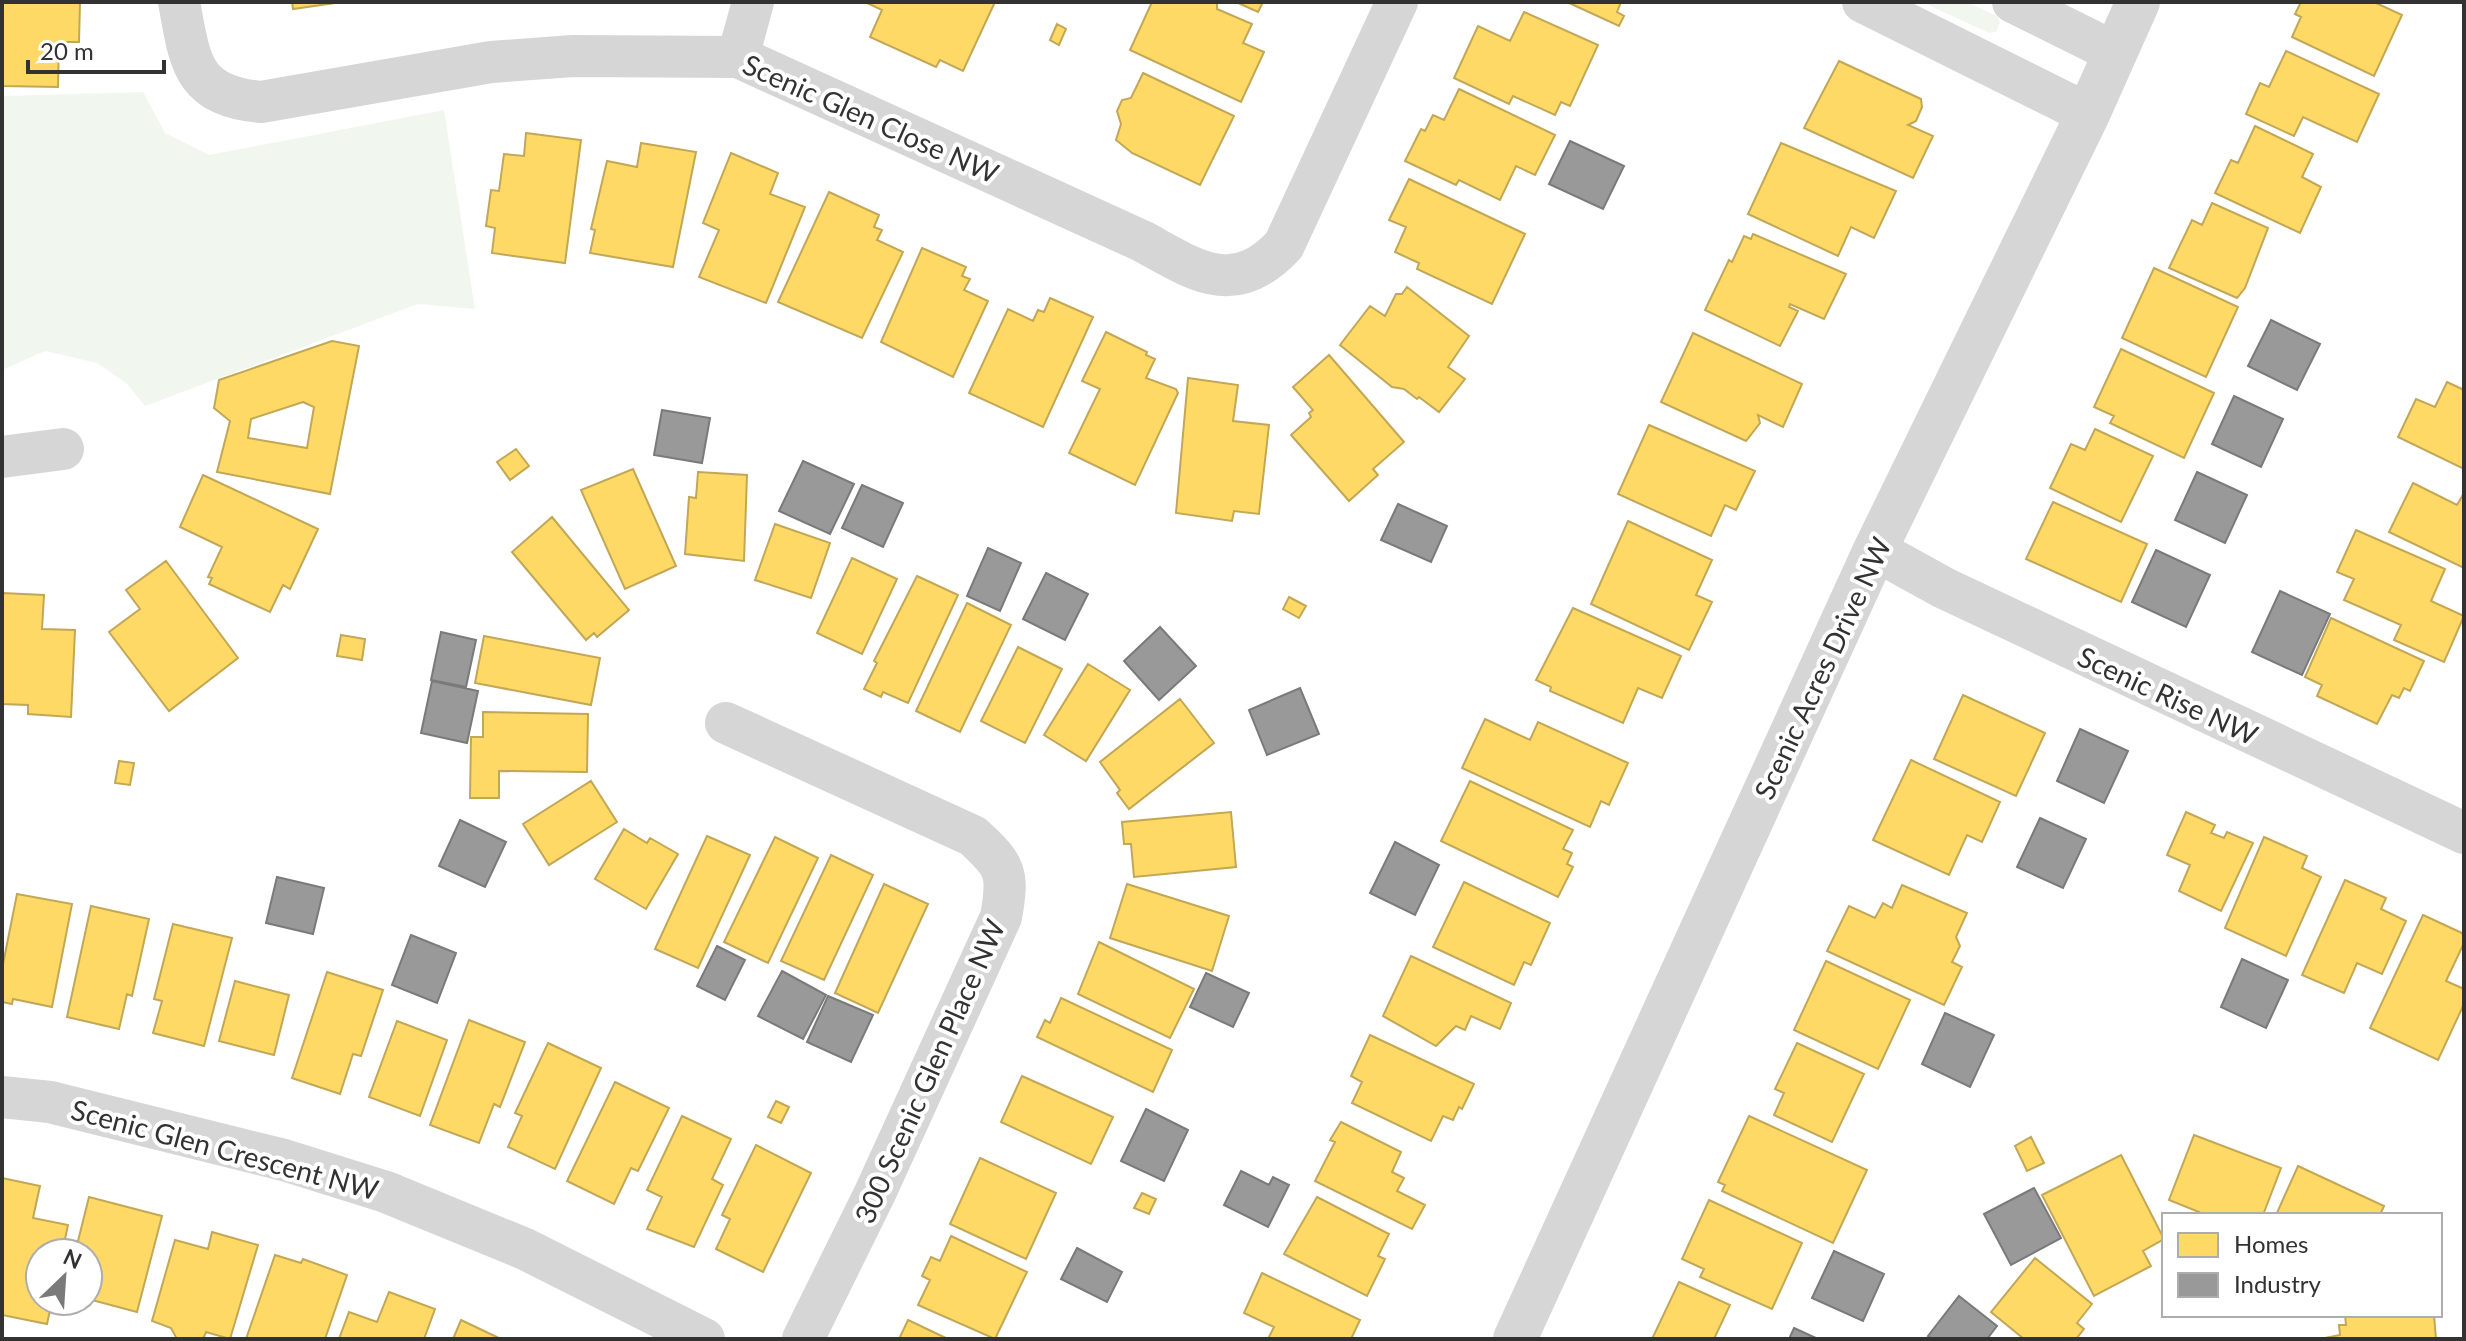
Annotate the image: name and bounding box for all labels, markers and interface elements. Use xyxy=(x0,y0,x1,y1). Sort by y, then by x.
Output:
scale bar xyxy=(28,24,164,74)
text: 20 m xyxy=(40,36,94,65)
street label: Scenic Glen Close NW xyxy=(738,46,1004,190)
street label: Scenic Acres Drive NW xyxy=(1746,532,1898,804)
street label: Scenic Rise NW xyxy=(2073,639,2263,751)
street label: 300 Scenic Glen Place NW xyxy=(847,914,1011,1228)
street label: Scenic Glen Crescent NW xyxy=(68,1092,382,1206)
legend xyxy=(2162,1213,2442,1317)
text: Homes xyxy=(2234,1229,2308,1258)
north arrow xyxy=(24,1237,104,1317)
text: N xyxy=(59,1243,86,1274)
text: Industry xyxy=(2234,1269,2321,1298)

